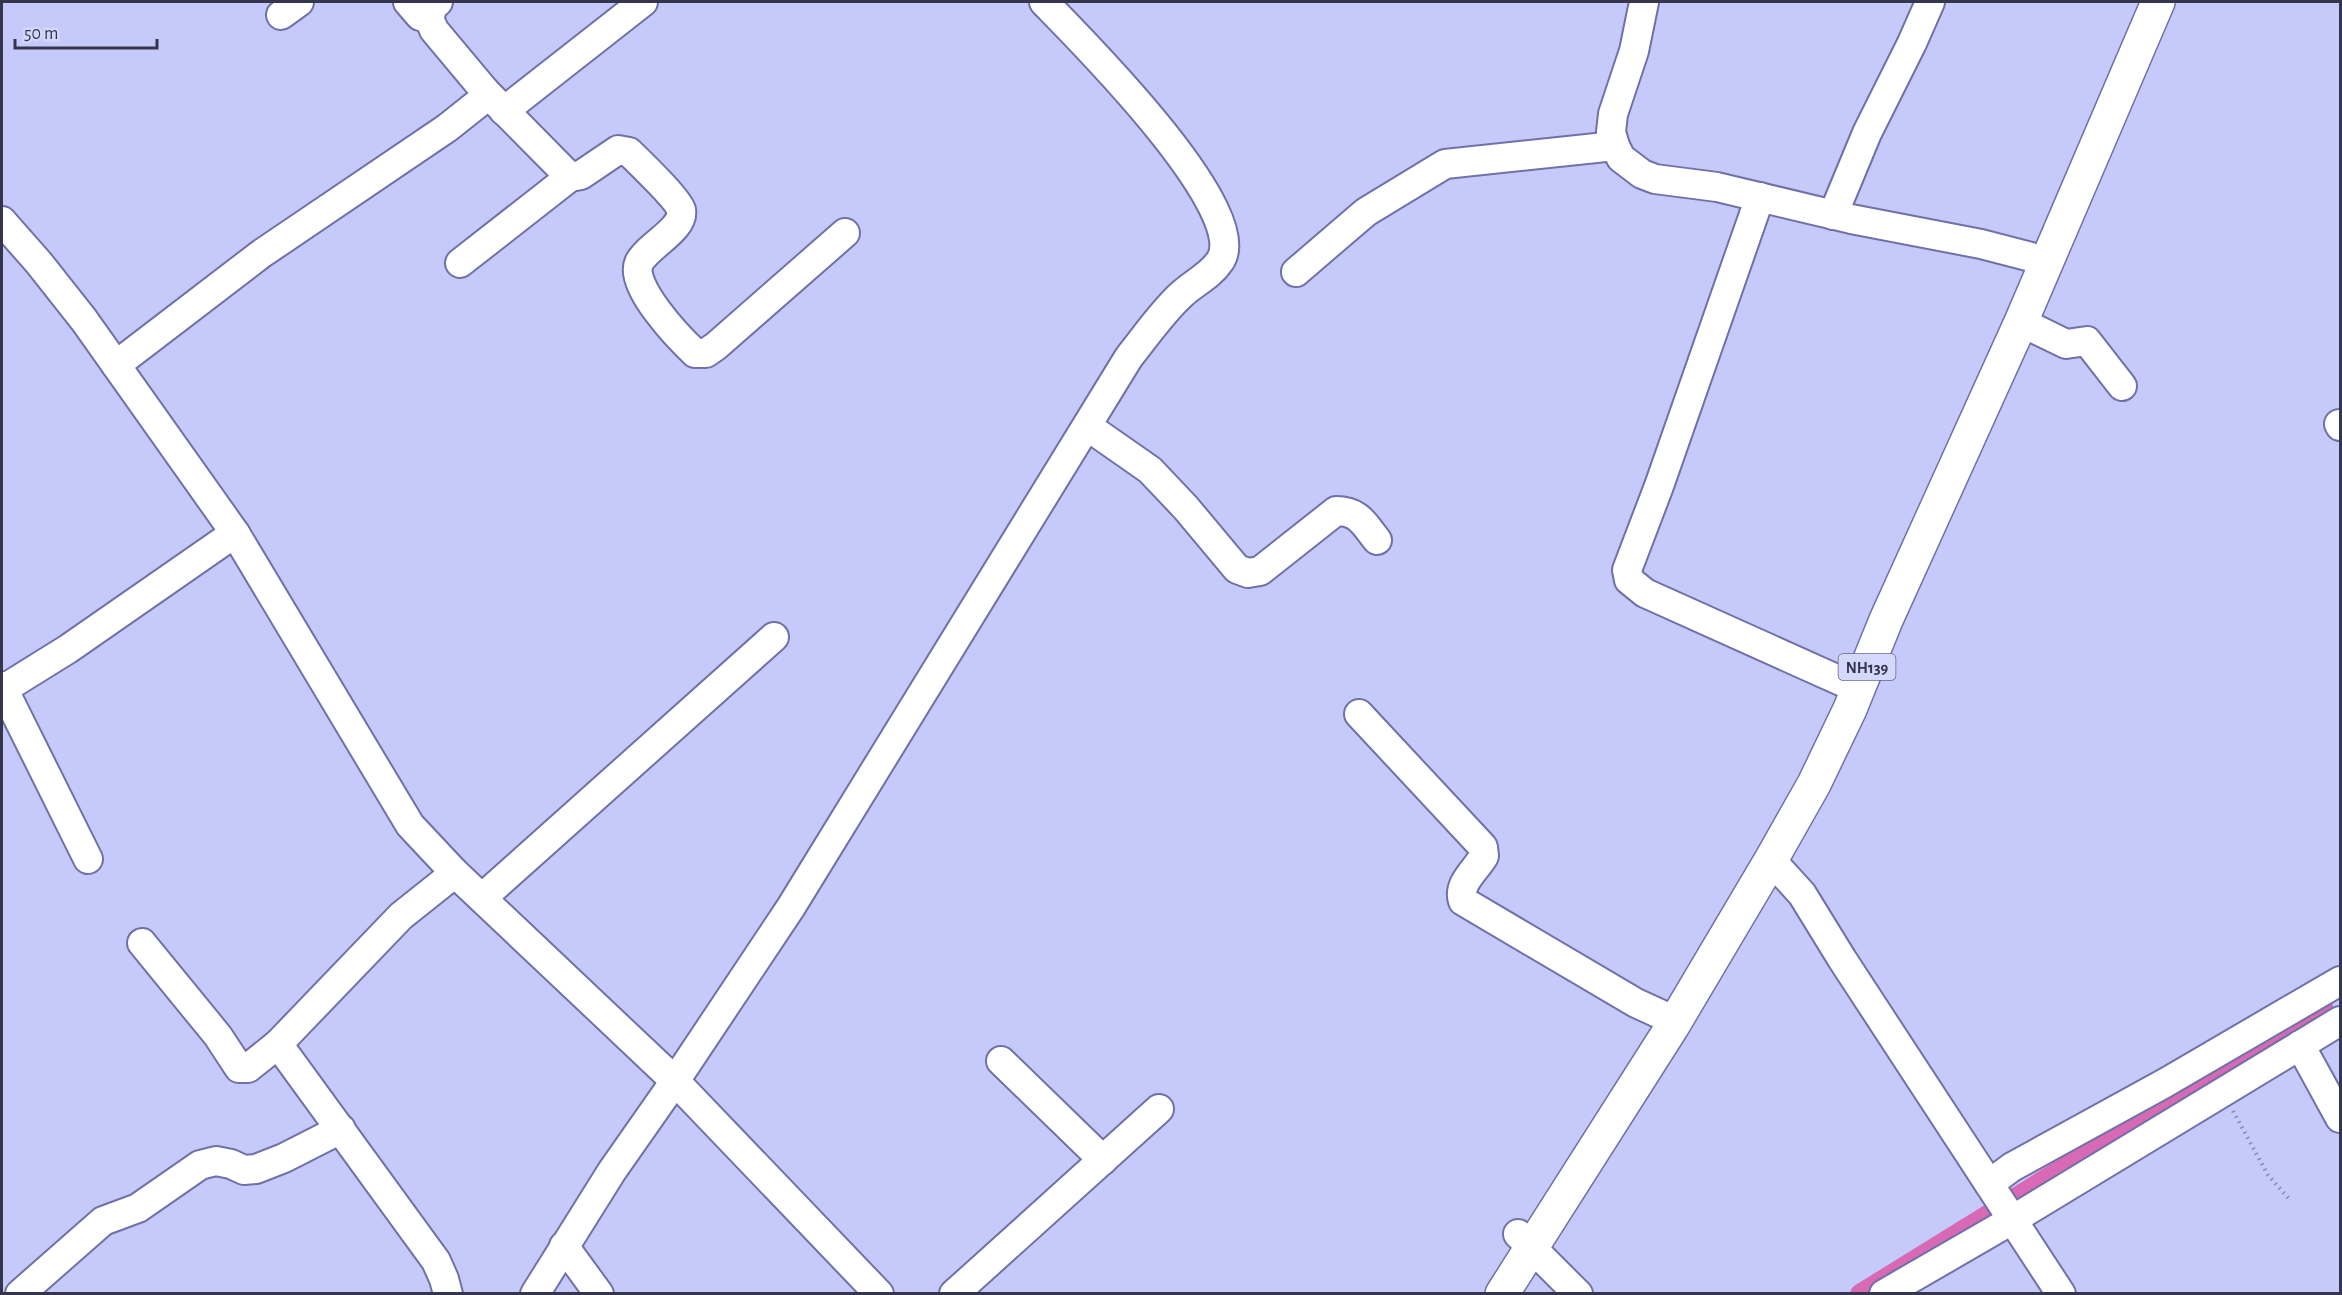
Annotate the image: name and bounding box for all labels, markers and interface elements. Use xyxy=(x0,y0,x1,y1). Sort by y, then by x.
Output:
scale bar xyxy=(15,12,158,50)
text: 50 m xyxy=(24,25,58,43)
road number: NH139 xyxy=(1838,654,1896,680)

